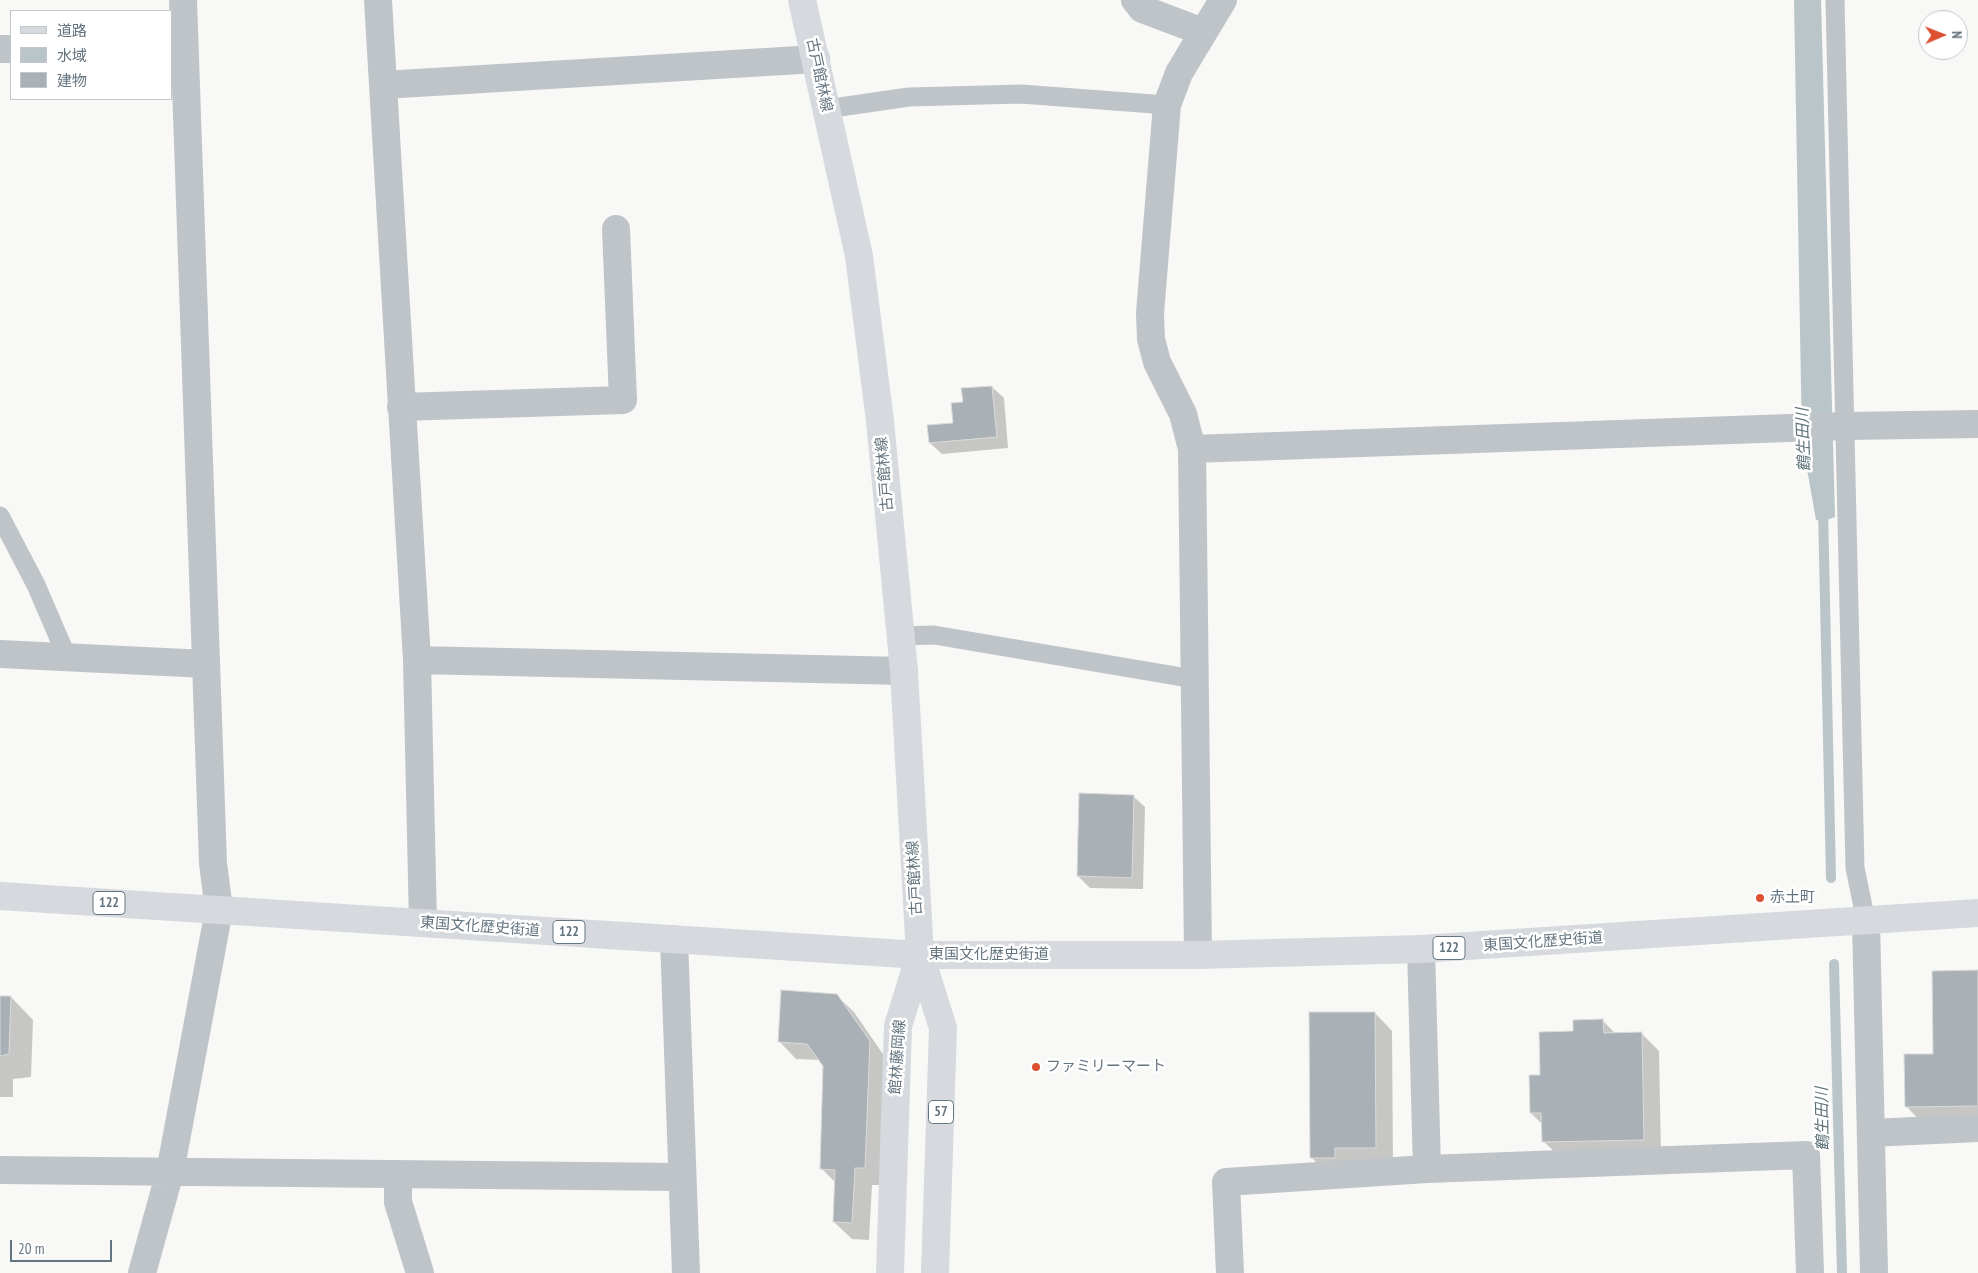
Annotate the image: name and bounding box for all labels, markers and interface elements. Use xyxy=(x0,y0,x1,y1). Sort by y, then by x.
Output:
legend xyxy=(10,10,172,100)
north arrow xyxy=(1918,10,1968,60)
text: 道路 xyxy=(57,21,87,40)
text: N xyxy=(1948,31,1966,39)
street label: 古戸館林線 xyxy=(802,36,836,114)
text: 水域 xyxy=(57,46,87,65)
text: 建物 xyxy=(57,71,87,90)
water label: 鶴生田川 xyxy=(1793,408,1815,472)
street label: 古戸館林線 xyxy=(873,436,897,512)
street label: 古戸館林線 xyxy=(904,840,926,916)
place label: 赤土町 xyxy=(1770,889,1815,907)
road number: 122 xyxy=(93,891,125,914)
marker: 赤土町 xyxy=(1754,892,1766,904)
street label: 東国文化歴史街道 xyxy=(420,914,540,940)
road number: 122 xyxy=(553,920,585,944)
street label: 東国文化歴史街道 xyxy=(1483,929,1603,955)
road number: 122 xyxy=(1433,936,1465,960)
street label: 東国文化歴史街道 xyxy=(929,946,1049,964)
street label: 館林藤岡線 xyxy=(886,1019,910,1095)
place label: ファミリーマート xyxy=(1046,1058,1166,1076)
marker: ファミリーマート xyxy=(1030,1061,1042,1073)
water label: 鶴生田川 xyxy=(1813,1087,1833,1151)
road number: 57 xyxy=(928,1100,954,1124)
scale bar xyxy=(12,1230,115,1262)
text: 20 m xyxy=(18,1239,44,1258)

